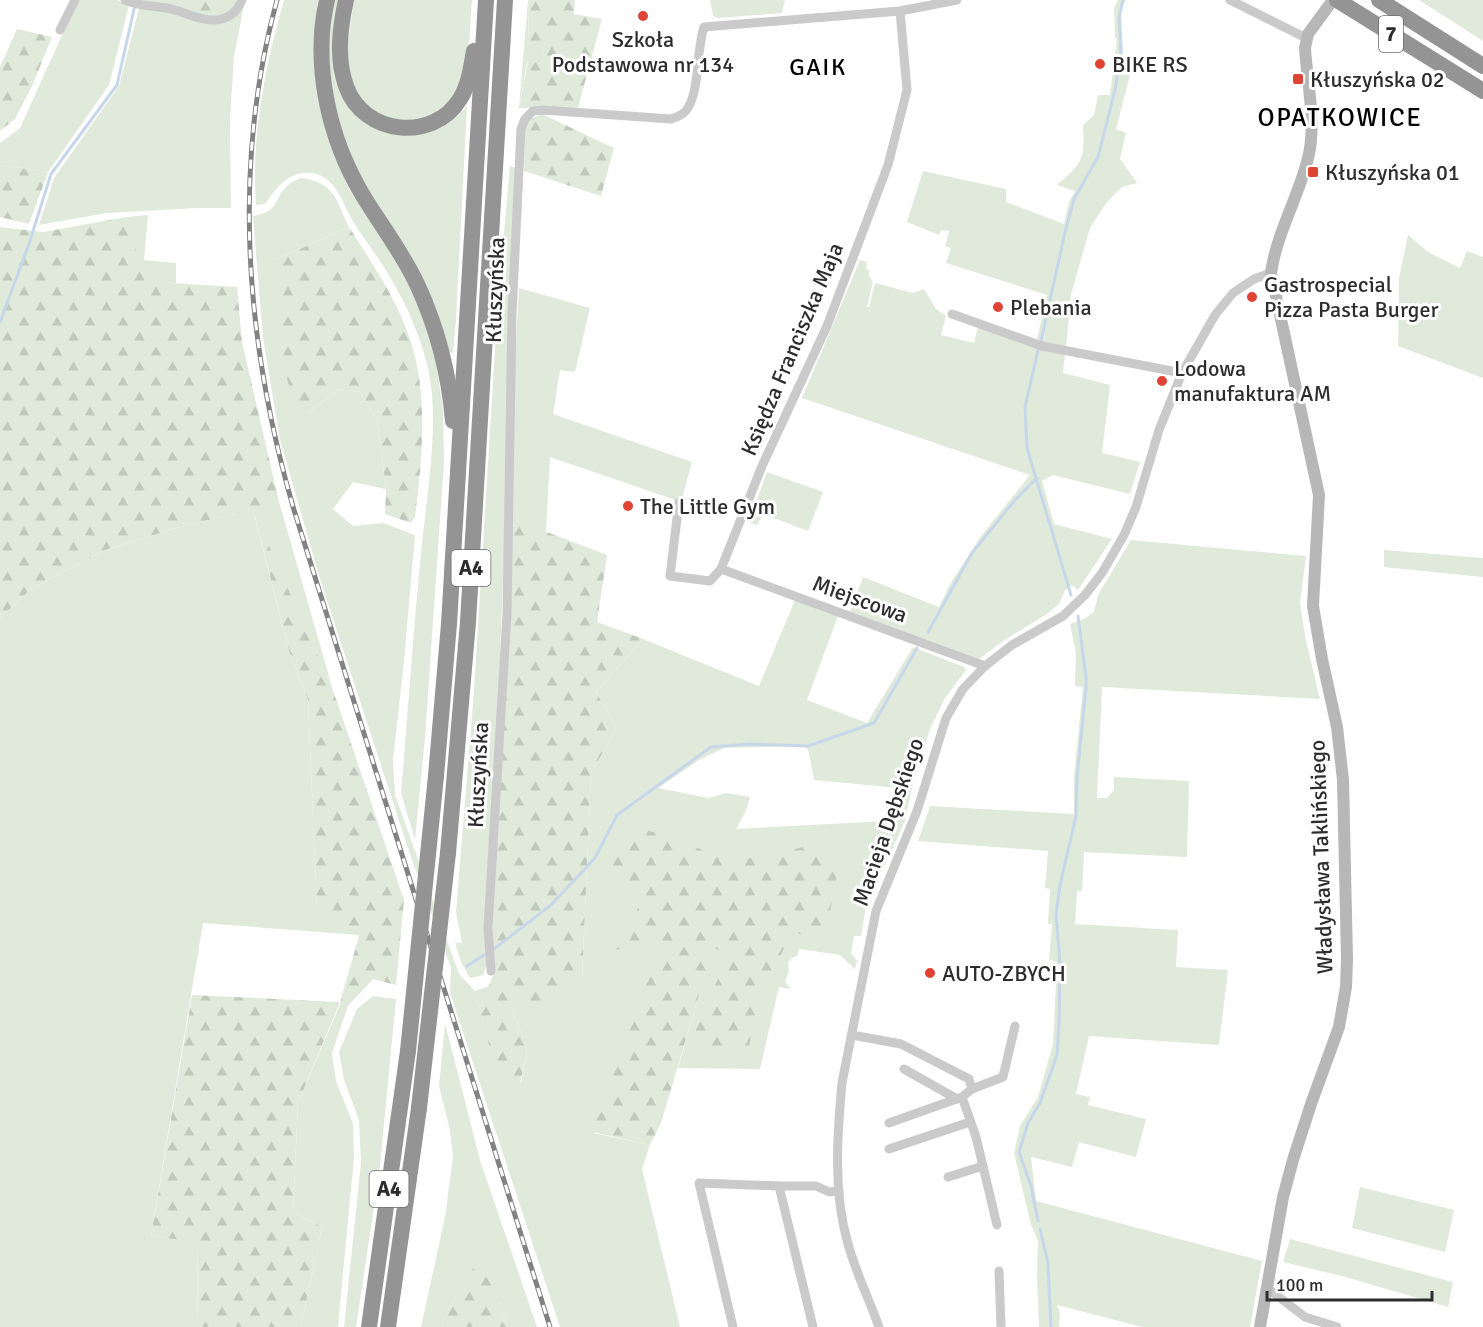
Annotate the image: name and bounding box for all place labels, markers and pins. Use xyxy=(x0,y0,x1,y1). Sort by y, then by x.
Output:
marker: Szkoła Podstawowa nr 134 xyxy=(636,9,650,23)
place label: Szkoła Podstawowa nr 134 xyxy=(552,26,734,78)
place label: BIKE RS xyxy=(1112,51,1188,78)
marker: BIKE RS xyxy=(1093,57,1107,71)
place label: Kłuszyńska 02 xyxy=(1310,66,1445,93)
marker: Kłuszyńska 02 xyxy=(1291,72,1305,86)
place label: Kłuszyńska 01 xyxy=(1325,159,1460,186)
marker: Kłuszyńska 01 xyxy=(1306,165,1320,179)
place label: Gastrospecial Pizza Pasta Burger xyxy=(1264,271,1439,323)
marker: Gastrospecial Pizza Pasta Burger xyxy=(1245,290,1259,304)
place label: Plebania xyxy=(1010,294,1092,321)
marker: Plebania xyxy=(991,300,1005,314)
place label: Lodowa manufaktura AM xyxy=(1174,355,1331,407)
marker: Lodowa manufaktura AM xyxy=(1155,374,1169,388)
place label: The Little Gym xyxy=(640,493,775,520)
marker: The Little Gym xyxy=(621,499,635,513)
place label: AUTO-ZBYCH xyxy=(942,960,1066,987)
marker: AUTO-ZBYCH xyxy=(923,966,937,980)

